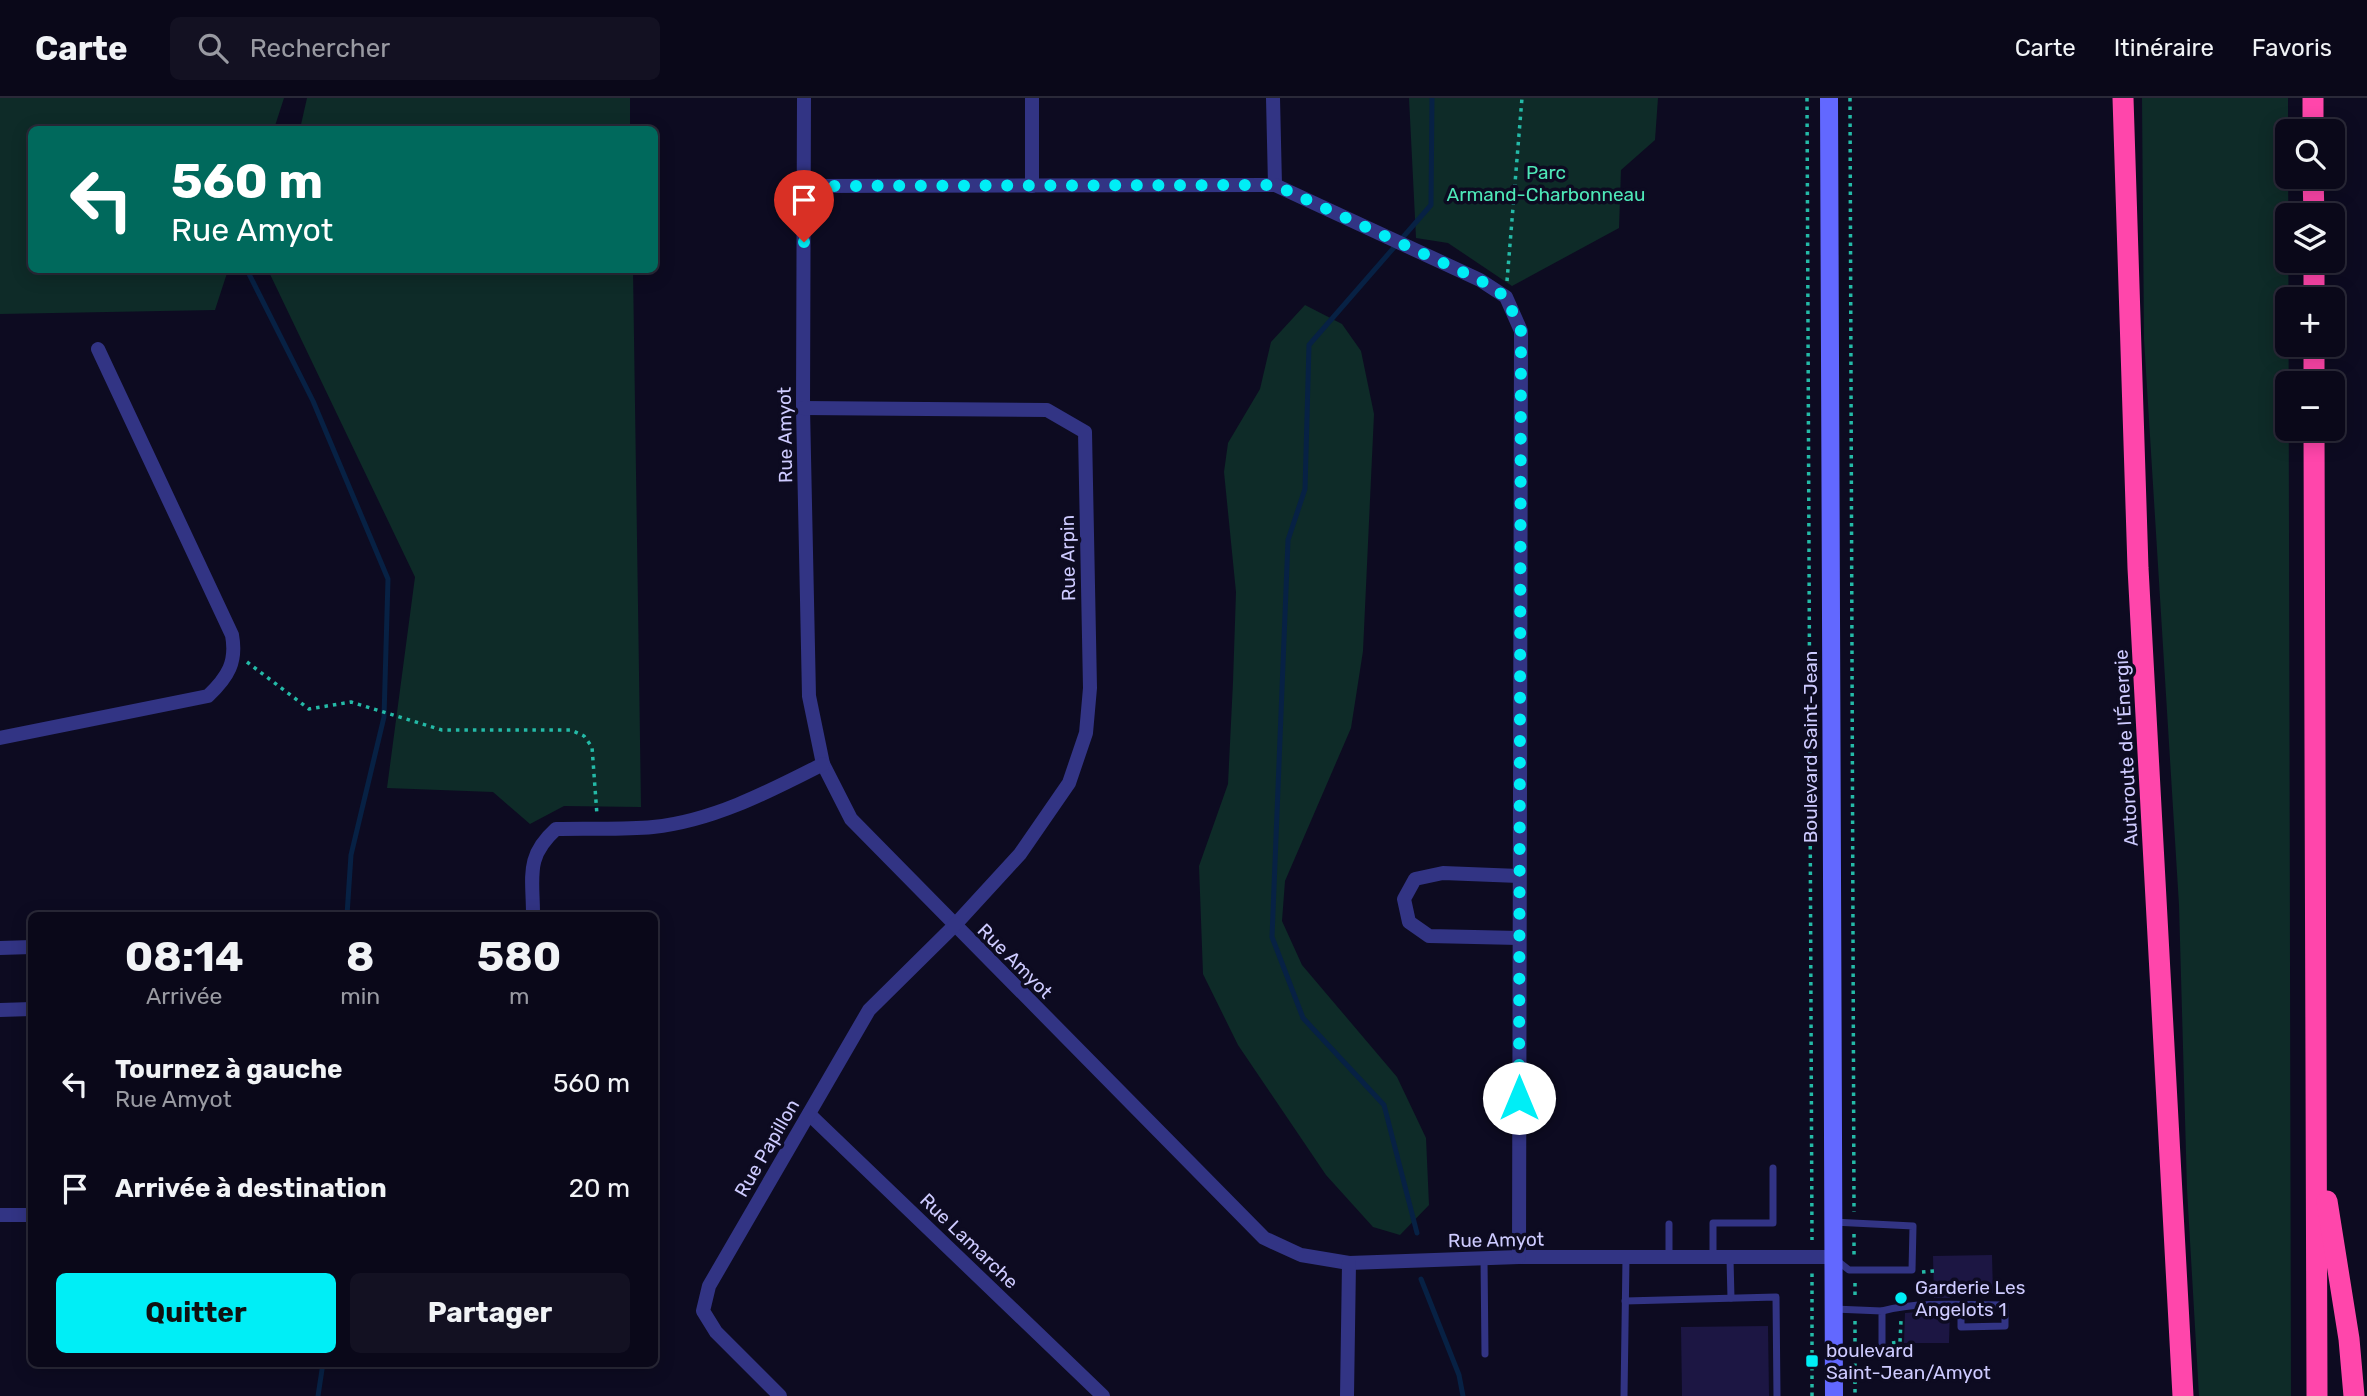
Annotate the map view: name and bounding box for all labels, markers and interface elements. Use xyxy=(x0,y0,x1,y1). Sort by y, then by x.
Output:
search box xyxy=(170,17,660,80)
text: Carte xyxy=(35,29,128,68)
icon: search xyxy=(194,29,232,67)
text: Rechercher xyxy=(250,33,390,64)
text: Carte xyxy=(2015,34,2076,62)
text: Itinéraire xyxy=(2114,34,2214,62)
text: Favoris xyxy=(2252,34,2332,62)
map controls xyxy=(2275,119,2345,441)
button: search xyxy=(2275,119,2345,189)
text: 560 m xyxy=(171,152,323,210)
icon: left xyxy=(56,154,147,245)
park label: Parc Armand-Charbonneau xyxy=(1446,161,1646,206)
pin xyxy=(774,170,834,242)
icon: arrive xyxy=(785,181,823,219)
button: layers xyxy=(2275,203,2345,273)
text: Rue Amyot xyxy=(171,211,333,249)
button: + xyxy=(2275,287,2345,357)
button: − xyxy=(2275,371,2345,441)
street label: Rue Amyot xyxy=(773,386,797,483)
street label: Rue Arpin xyxy=(1056,515,1080,601)
street label: Autoroute de l'Énergie xyxy=(2109,649,2143,847)
street label: Boulevard Saint-Jean xyxy=(1799,651,1822,843)
street label: Rue Amyot xyxy=(973,919,1058,1004)
text: 08:14 xyxy=(125,932,244,982)
text: 8 xyxy=(346,932,375,982)
text: 580 xyxy=(477,932,561,982)
text: Arrivée xyxy=(146,982,222,1010)
text: min xyxy=(340,982,380,1010)
text: m xyxy=(509,982,529,1010)
text: Tournez à gauche xyxy=(115,1054,343,1085)
position arrow xyxy=(1482,1061,1556,1135)
icon: left xyxy=(56,1065,94,1103)
text: 560 m xyxy=(553,1068,630,1099)
text: Rue Amyot xyxy=(115,1085,232,1113)
street label: Rue Papillon xyxy=(730,1095,804,1201)
icon: arrive xyxy=(56,1170,94,1208)
text: Arrivée à destination xyxy=(115,1173,387,1204)
text: 20 m xyxy=(569,1173,630,1204)
street label: Rue Lamarche xyxy=(915,1188,1023,1294)
street label: Rue Amyot xyxy=(1448,1228,1545,1252)
button: Quitter xyxy=(56,1273,336,1353)
button: Partager xyxy=(350,1273,630,1353)
place label: Garderie Les Angelots 1 xyxy=(1915,1276,2025,1321)
marker: Garderie Les Angelots 1 xyxy=(1893,1290,1909,1306)
place label: boulevard Saint-Jean/Amyot xyxy=(1826,1339,1991,1384)
marker: boulevard Saint-Jean/Amyot xyxy=(1804,1353,1820,1369)

